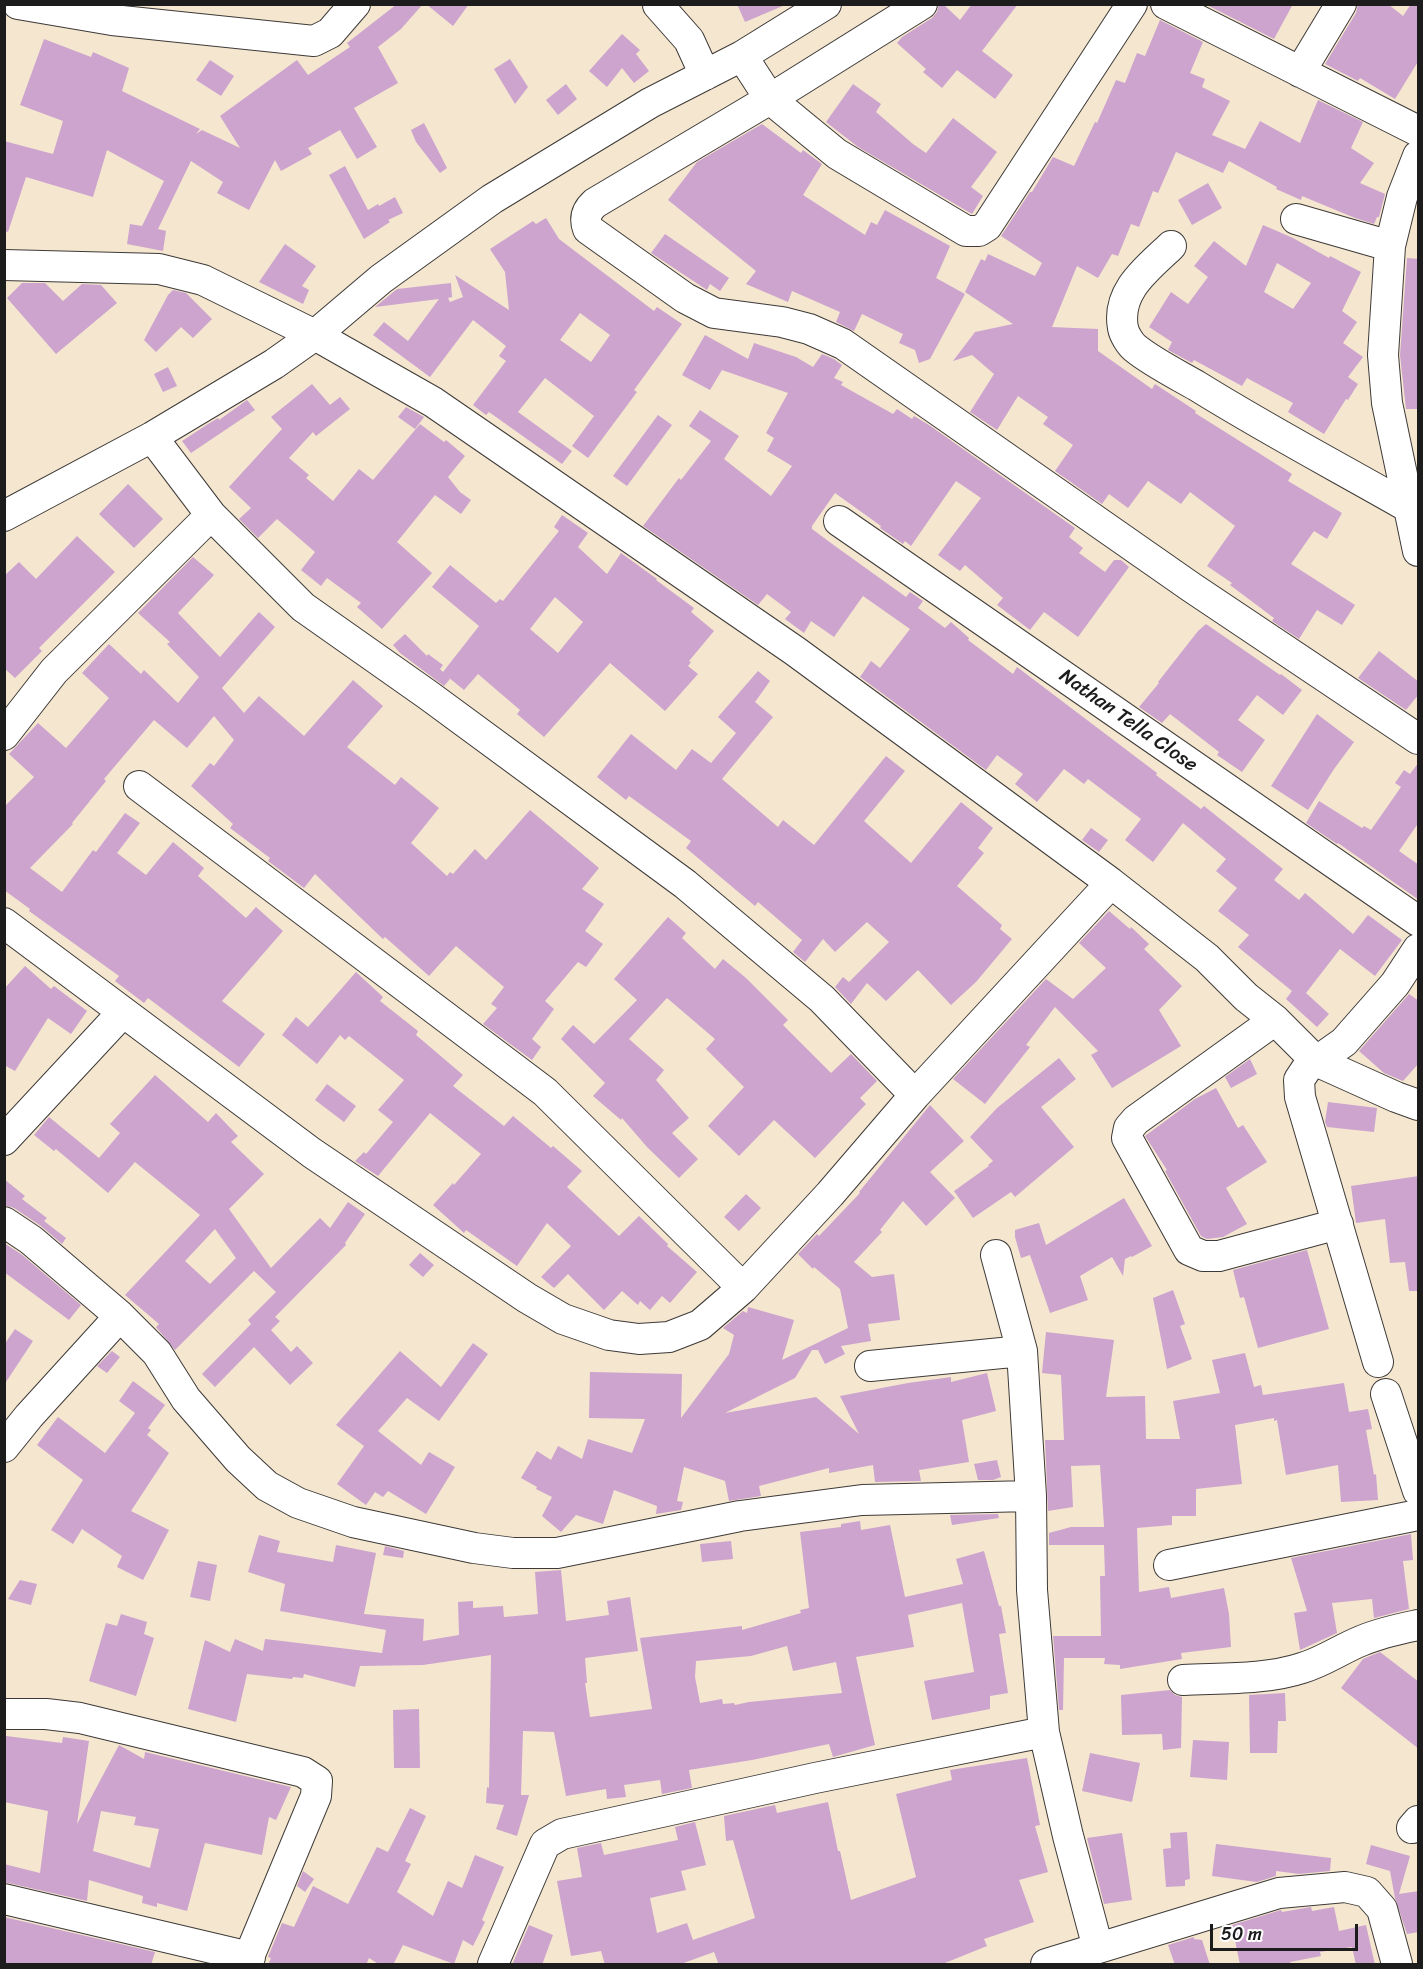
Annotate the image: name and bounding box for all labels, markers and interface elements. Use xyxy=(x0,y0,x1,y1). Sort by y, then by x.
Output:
street label: Nathan Tella Close xyxy=(1054,664,1202,778)
scale bar xyxy=(1213,1912,1362,1950)
text: 50 m xyxy=(1221,1918,1262,1950)

